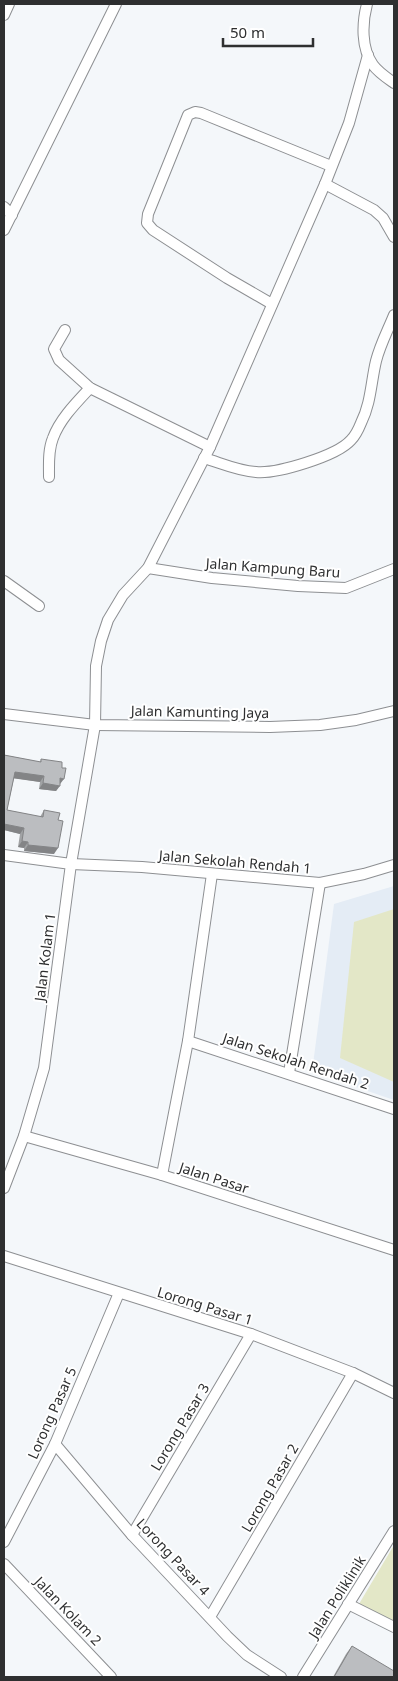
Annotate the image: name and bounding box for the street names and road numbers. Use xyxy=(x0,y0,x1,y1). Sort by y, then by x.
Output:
street label: Jalan Kampung Baru xyxy=(203,553,341,582)
street label: Jalan Kamunting Jaya xyxy=(129,701,269,722)
street label: Jalan Sekolah Rendah 1 xyxy=(156,845,312,878)
street label: Jalan Kolam 1 xyxy=(29,912,59,1004)
street label: Jalan Sekolah Rendah 2 xyxy=(219,1027,372,1093)
street label: Jalan Pasar xyxy=(175,1157,252,1198)
street label: Lorong Pasar 1 xyxy=(155,1282,255,1329)
street label: Lorong Pasar 5 xyxy=(23,1364,80,1462)
street label: Lorong Pasar 3 xyxy=(146,1379,213,1474)
street label: Lorong Pasar 2 xyxy=(237,1440,303,1535)
street label: Lorong Pasar 4 xyxy=(133,1514,214,1599)
street label: Jalan Poliklinik xyxy=(303,1551,370,1643)
street label: Jalan Kolam 2 xyxy=(29,1571,106,1649)

